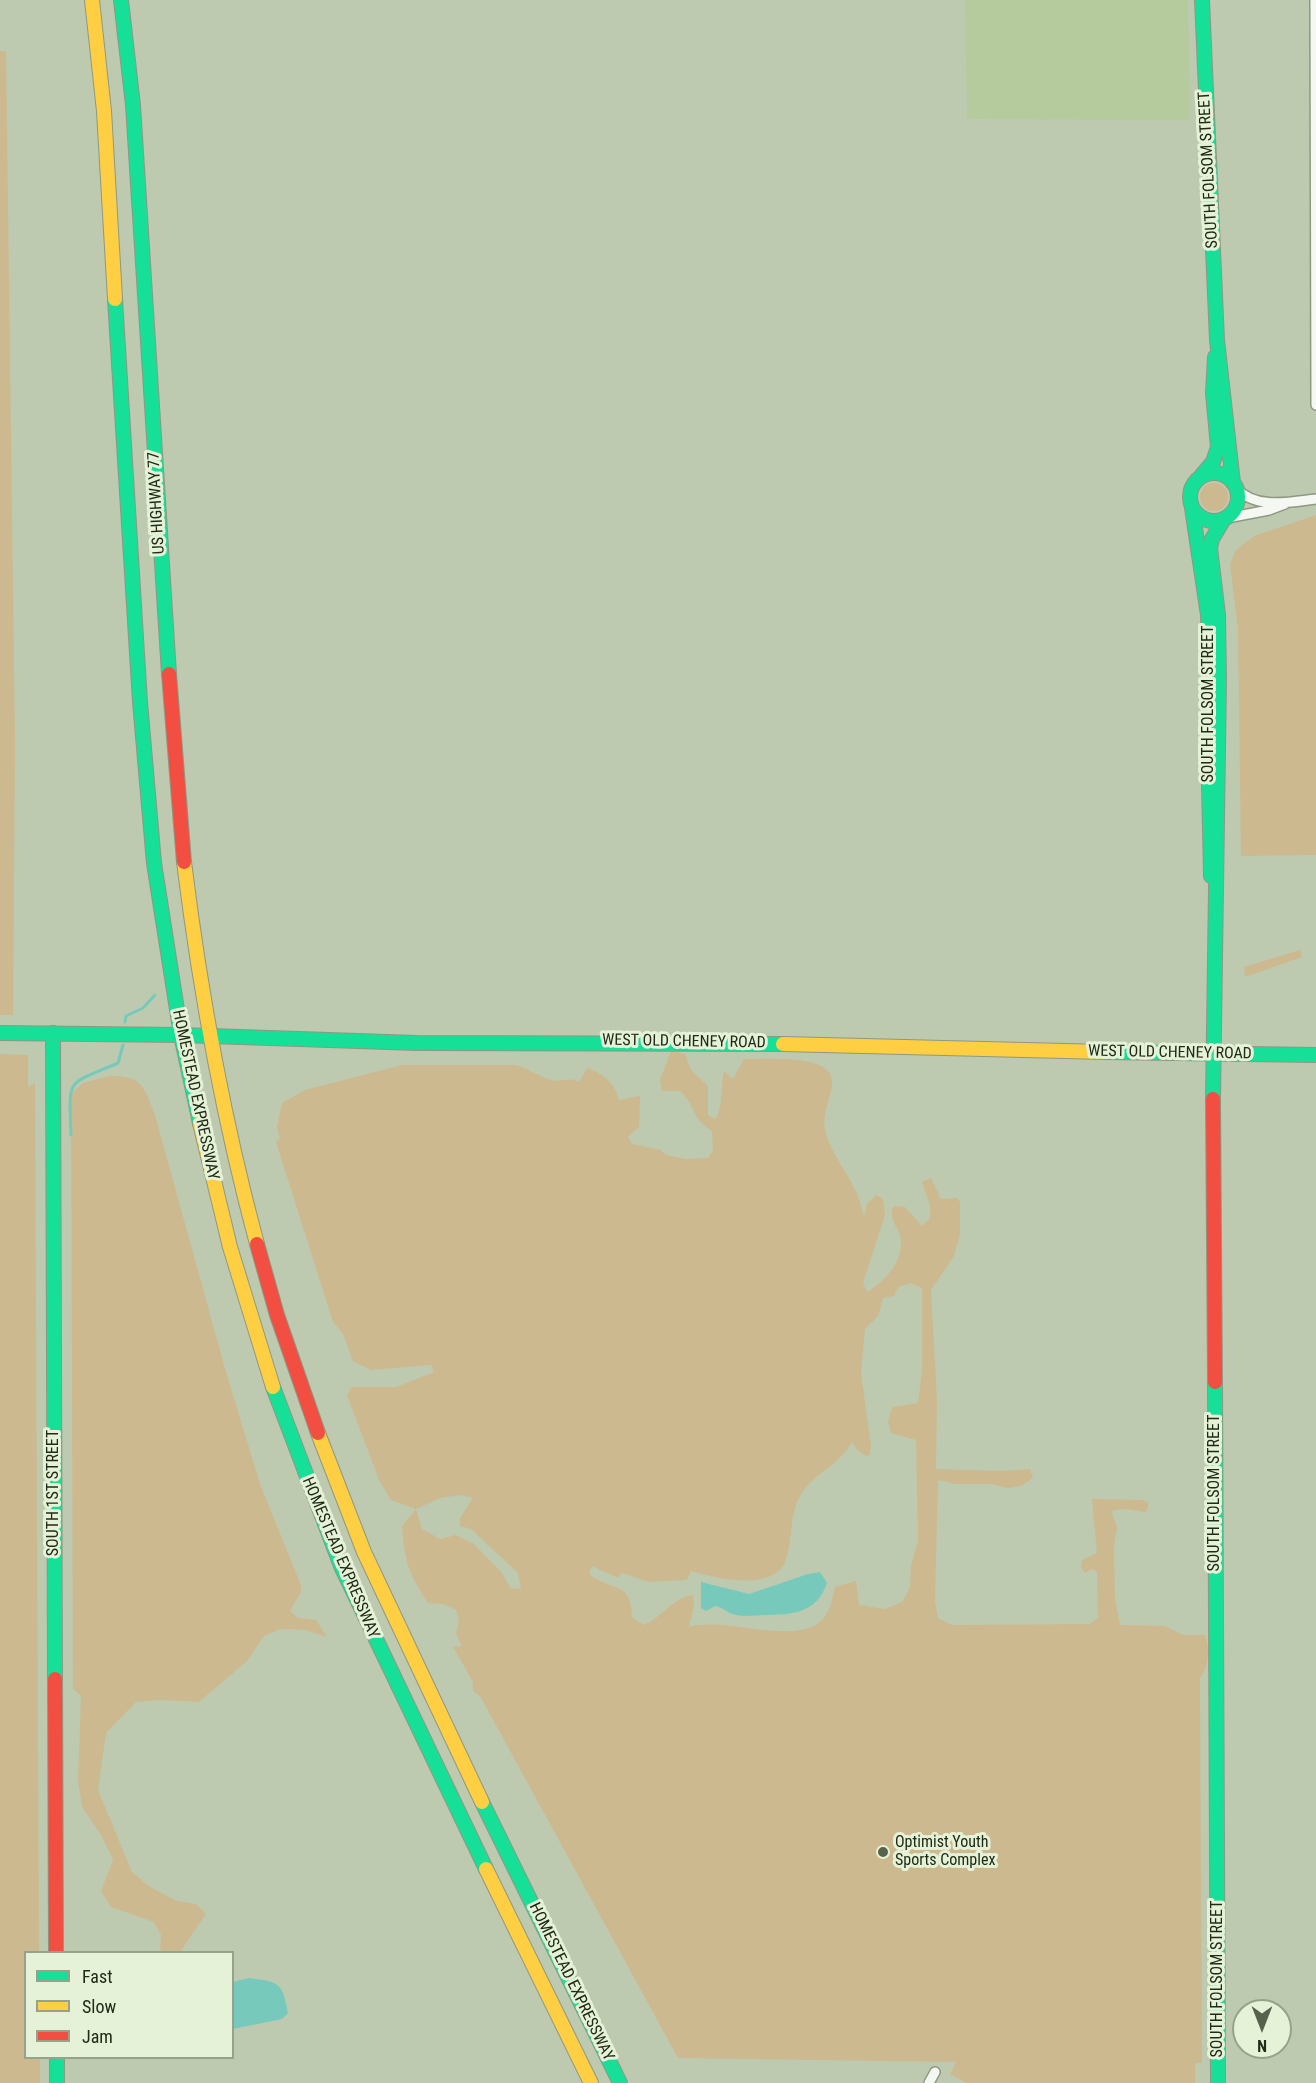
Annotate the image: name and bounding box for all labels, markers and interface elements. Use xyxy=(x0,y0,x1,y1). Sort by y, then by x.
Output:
street label: SOUTH FOLSOM STREET xyxy=(1195,91,1223,249)
street label: US HIGHWAY 77 xyxy=(145,451,169,555)
street label: SOUTH FOLSOM STREET xyxy=(1199,626,1219,782)
street label: HOMESTEAD EXPRESSWAY xyxy=(168,1008,222,1182)
street label: WEST OLD CHENEY ROAD xyxy=(602,1031,766,1053)
street label: WEST OLD CHENEY ROAD xyxy=(1088,1042,1252,1064)
street label: SOUTH FOLSOM STREET xyxy=(1205,1415,1225,1571)
street label: SOUTH 1ST STREET xyxy=(44,1430,64,1556)
street label: HOMESTEAD EXPRESSWAY xyxy=(297,1474,383,1642)
place label: Optimist Youth Sports Complex xyxy=(895,1833,995,1871)
marker: Optimist Youth Sports Complex xyxy=(876,1845,890,1859)
street label: HOMESTEAD EXPRESSWAY xyxy=(524,1900,618,2064)
street label: SOUTH FOLSOM STREET xyxy=(1208,1901,1228,2057)
legend xyxy=(24,1951,234,2059)
text: Fast xyxy=(82,1966,113,1987)
text: Slow xyxy=(82,1996,116,2017)
north arrow xyxy=(1232,1999,1292,2059)
text: Jam xyxy=(82,2026,113,2047)
text: N xyxy=(1257,2036,1267,2055)

